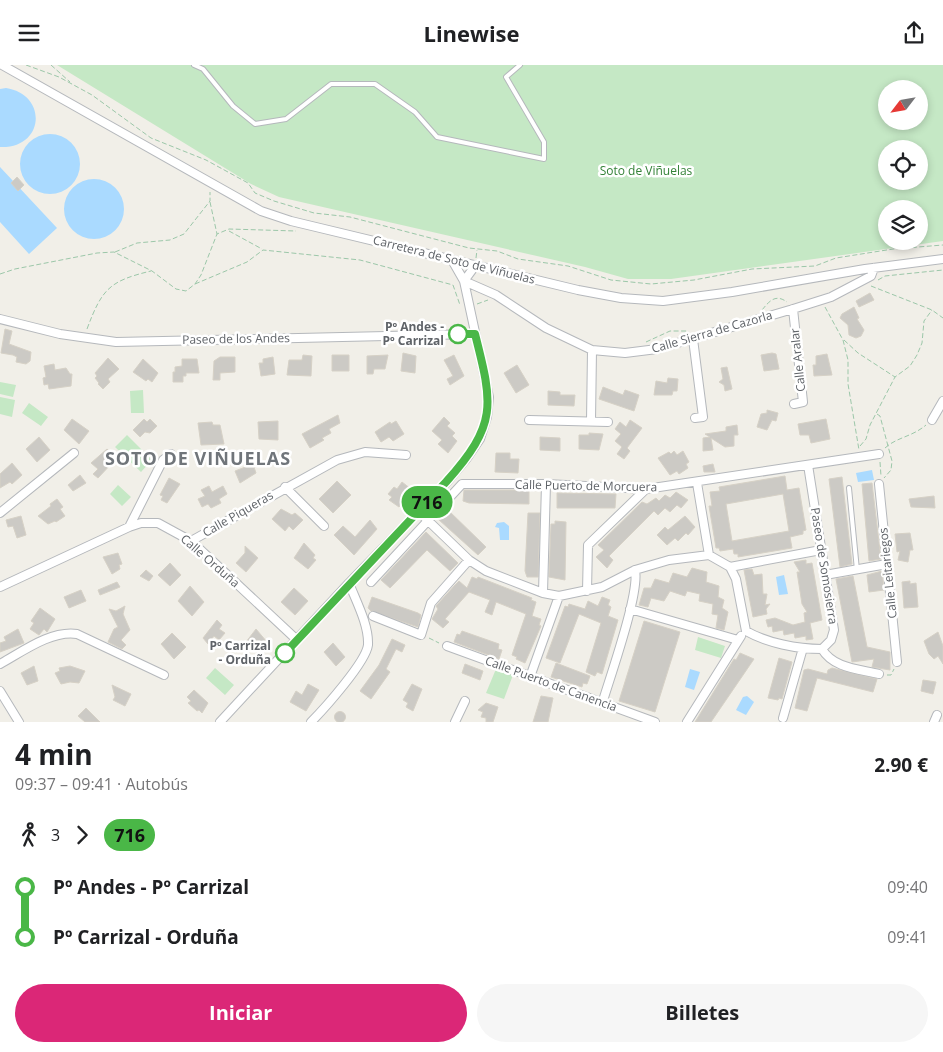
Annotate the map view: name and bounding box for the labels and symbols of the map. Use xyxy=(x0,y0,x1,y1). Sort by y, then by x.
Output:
north arrow xyxy=(878,80,928,130)
park label: Soto de Viñuelas xyxy=(600,162,693,179)
street label: Carretera de Soto de Viñuelas xyxy=(371,231,537,288)
street label: Calle Sierra de Cazorla xyxy=(649,306,774,357)
place label: Pº Andes - Pº Carrizal xyxy=(382,318,444,349)
marker: Pº Andes - Pº Carrizal xyxy=(448,324,468,344)
street label: Calle Aralar xyxy=(786,327,809,393)
street label: Paseo de los Andes xyxy=(182,329,290,348)
district label: SOTO DE VIÑUELAS xyxy=(105,446,291,470)
street label: Calle Puerto de Morcuera xyxy=(515,476,657,495)
street label: Calle Piqueras xyxy=(199,486,277,541)
line badge: 716 xyxy=(398,486,456,518)
street label: Paseo de Somosierra xyxy=(807,506,842,626)
street label: Calle Leitariegos xyxy=(874,527,901,619)
street label: Calle Orduña xyxy=(177,530,243,591)
place label: Pº Carrizal - Orduña xyxy=(209,637,271,668)
marker: Pº Carrizal - Orduña xyxy=(275,643,295,663)
street label: Calle Puerto de Canencia xyxy=(483,652,620,715)

